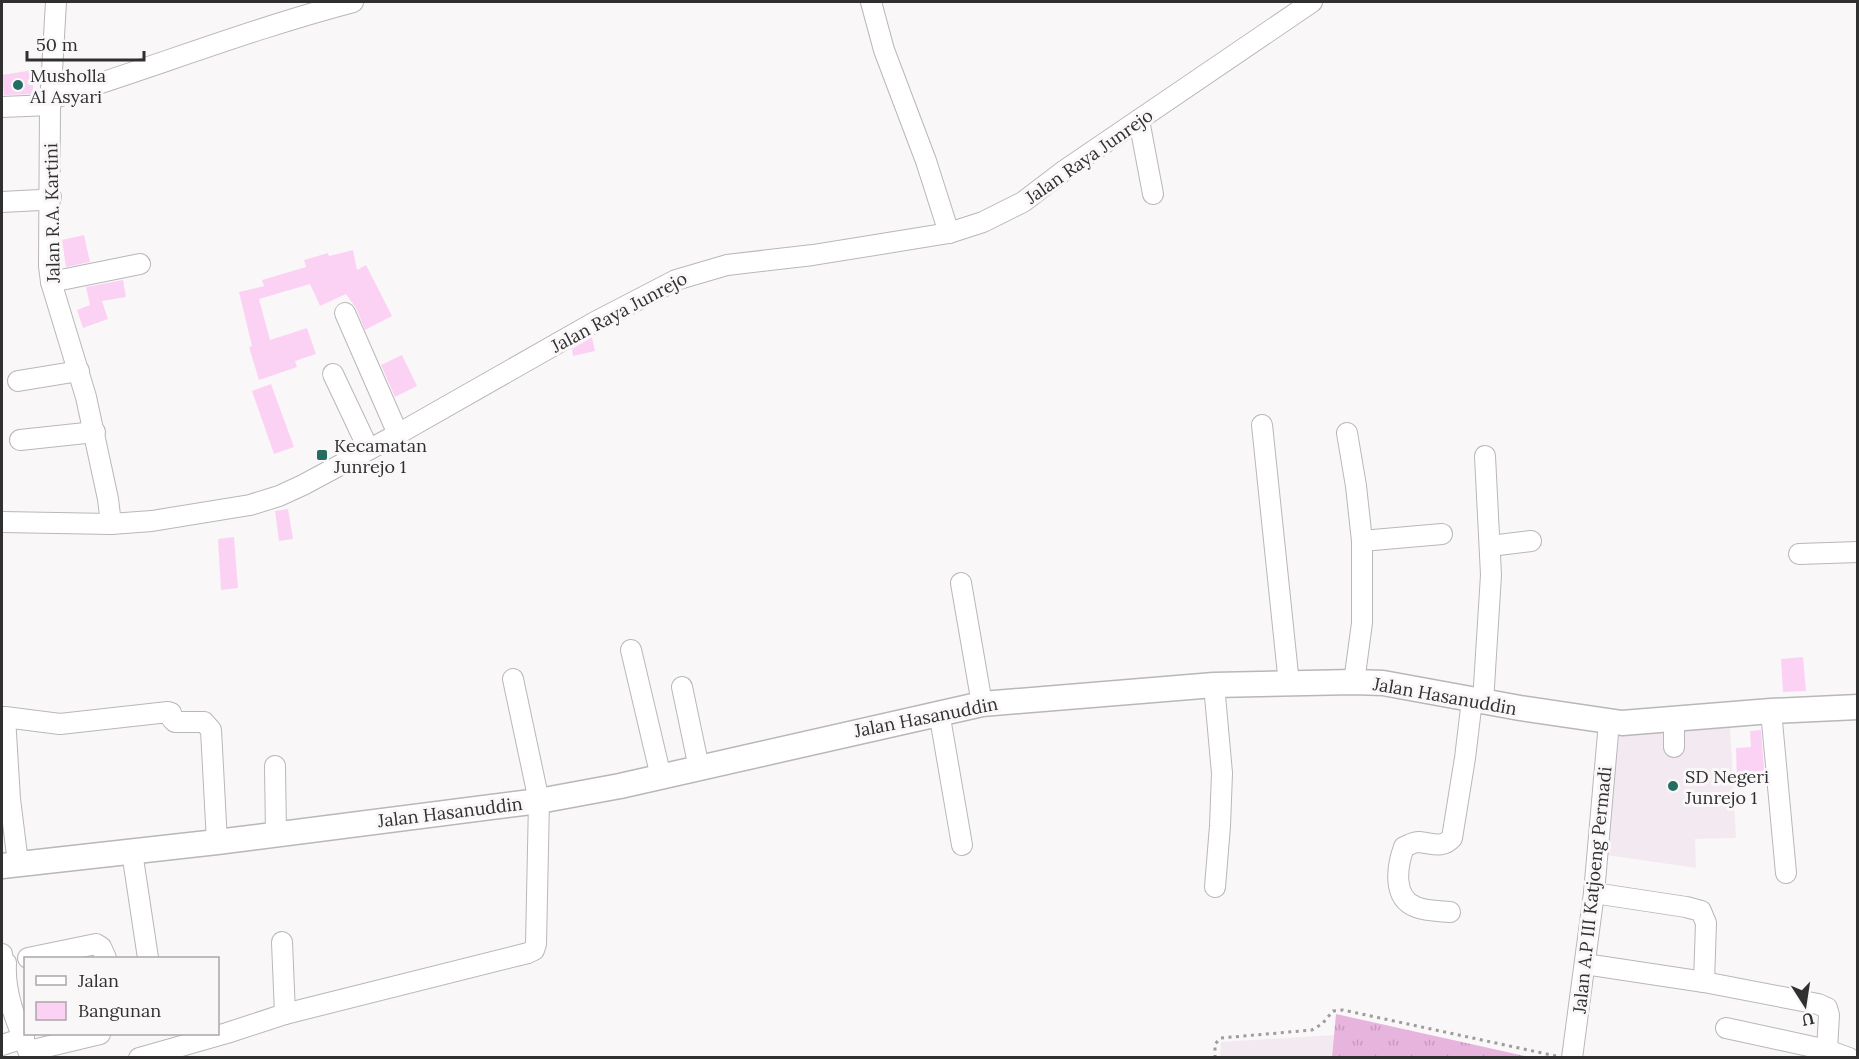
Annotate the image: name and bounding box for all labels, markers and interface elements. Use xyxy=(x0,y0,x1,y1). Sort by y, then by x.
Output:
scale bar xyxy=(27,24,144,62)
text: 50 m xyxy=(36,33,78,56)
place label: Musholla Al Asyari xyxy=(29,64,106,108)
marker: Musholla Al Asyari xyxy=(11,78,25,92)
street label: Jalan Raya Junrejo xyxy=(1020,103,1157,209)
street label: Jalan R.A. Kartini xyxy=(39,143,65,284)
street label: Jalan Raya Junrejo xyxy=(546,267,691,358)
place label: Kecamatan Junrejo 1 xyxy=(333,434,427,478)
marker: Kecamatan Junrejo 1 xyxy=(315,448,329,462)
street label: Jalan Hasanuddin xyxy=(1370,672,1519,720)
street label: Jalan Hasanuddin xyxy=(851,692,1000,742)
street label: Jalan A.P III Katjoeng Permadi xyxy=(1567,765,1616,1016)
place label: SD Negeri Junrejo 1 xyxy=(1684,765,1769,809)
marker: SD Negeri Junrejo 1 xyxy=(1666,779,1680,793)
street label: Jalan Hasanuddin xyxy=(375,792,524,832)
legend xyxy=(24,957,219,1035)
text: Jalan xyxy=(77,969,119,992)
north arrow xyxy=(1775,975,1835,1035)
text: Bangunan xyxy=(78,999,161,1022)
text: U xyxy=(1800,1009,1816,1031)

